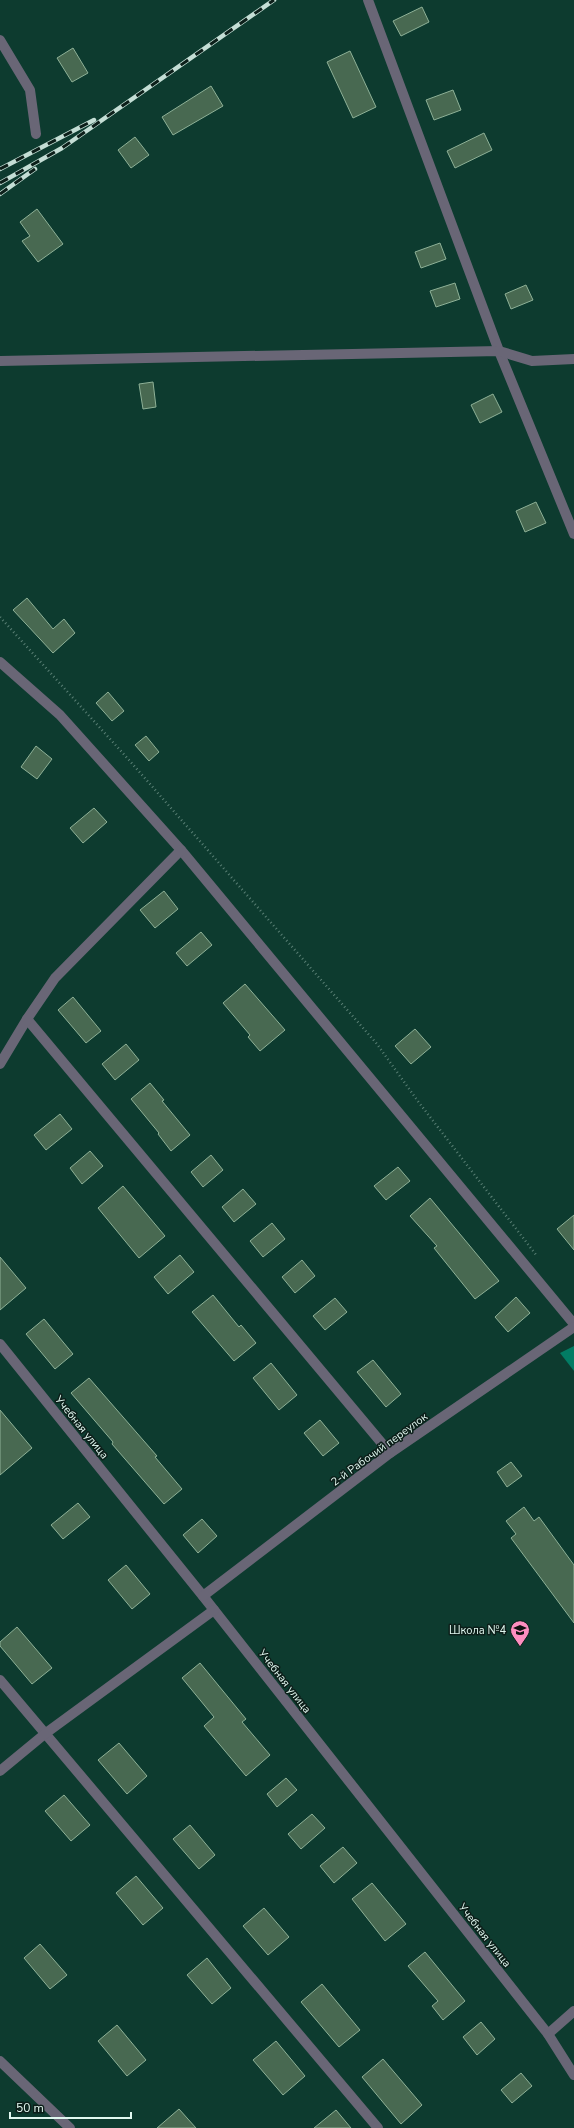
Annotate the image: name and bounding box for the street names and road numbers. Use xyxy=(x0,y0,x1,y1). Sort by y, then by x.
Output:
street label: Учебная улица xyxy=(51,1392,112,1462)
street label: 2-й Рабочий переулок xyxy=(328,1409,431,1490)
street label: Учебная улица xyxy=(254,1646,314,1716)
street label: Учебная улица xyxy=(454,1900,514,1970)

